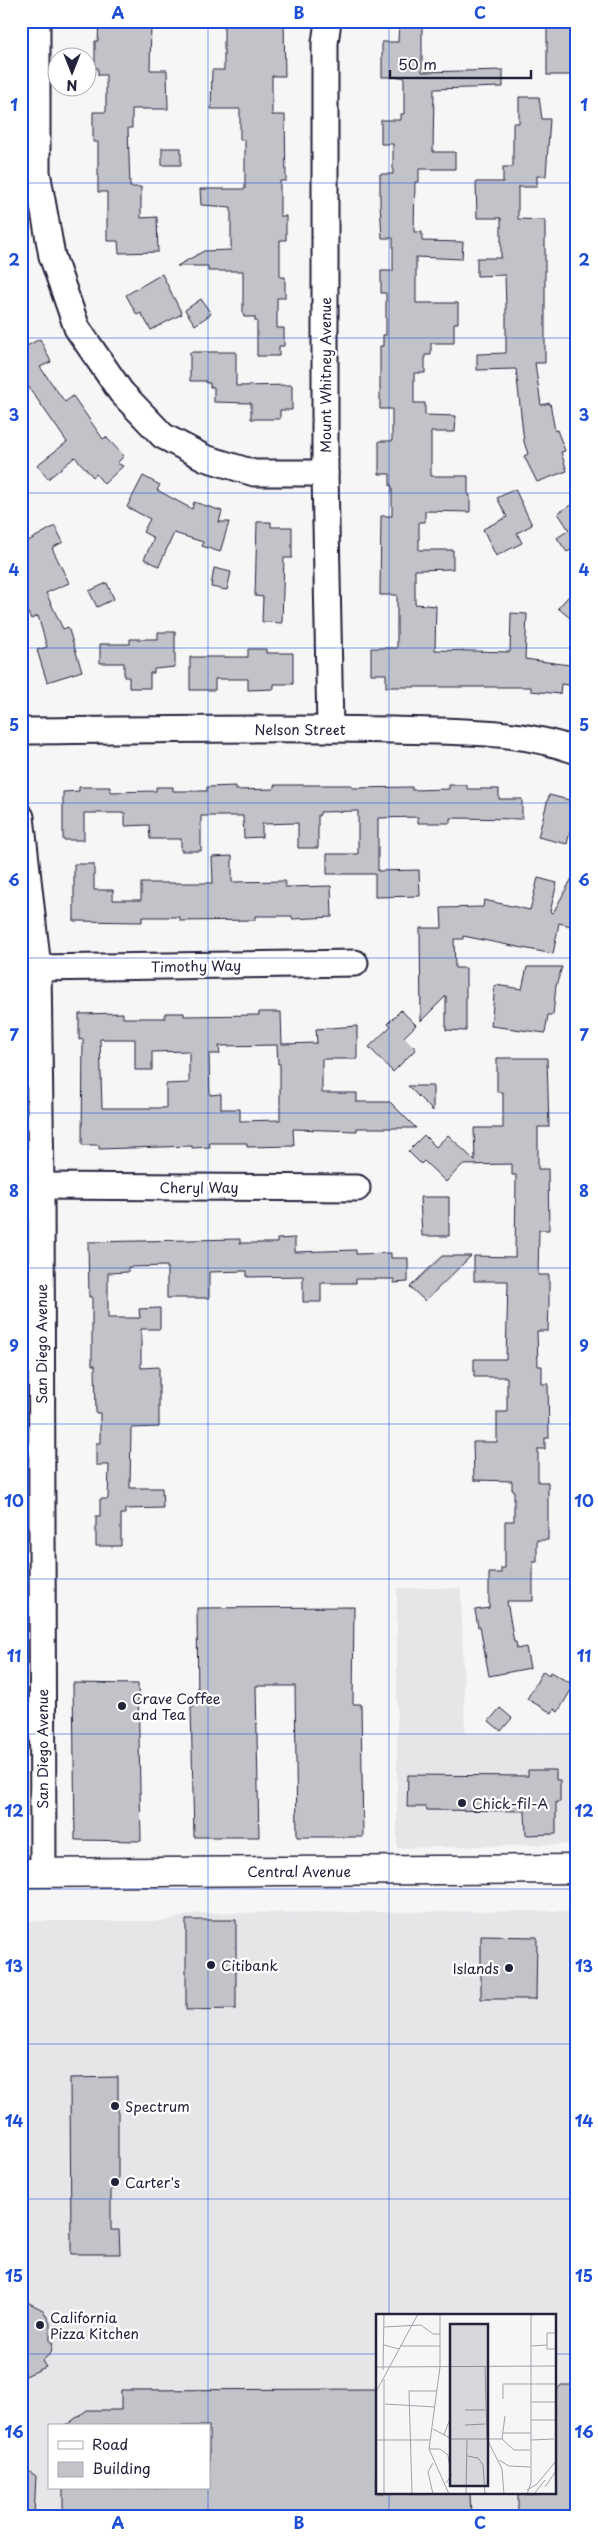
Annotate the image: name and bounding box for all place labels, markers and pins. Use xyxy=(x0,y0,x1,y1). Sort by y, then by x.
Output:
place label: Crave Coffee and Tea xyxy=(132,1688,221,1725)
marker: Crave Coffee and Tea xyxy=(116,1700,128,1712)
place label: Chick-fil-A xyxy=(472,1793,549,1814)
marker: Chick-fil-A xyxy=(456,1797,468,1809)
place label: Citibank xyxy=(221,1955,278,1976)
place label: Islands xyxy=(453,1958,499,1979)
marker: Citibank xyxy=(205,1959,217,1971)
marker: Islands xyxy=(503,1962,515,1974)
place label: Spectrum xyxy=(125,2096,190,2117)
marker: Spectrum xyxy=(109,2100,121,2112)
place label: Carter's xyxy=(125,2172,180,2193)
marker: Carter's xyxy=(109,2176,121,2188)
place label: California Pizza Kitchen xyxy=(50,2307,139,2344)
marker: California Pizza Kitchen xyxy=(34,2319,46,2331)

